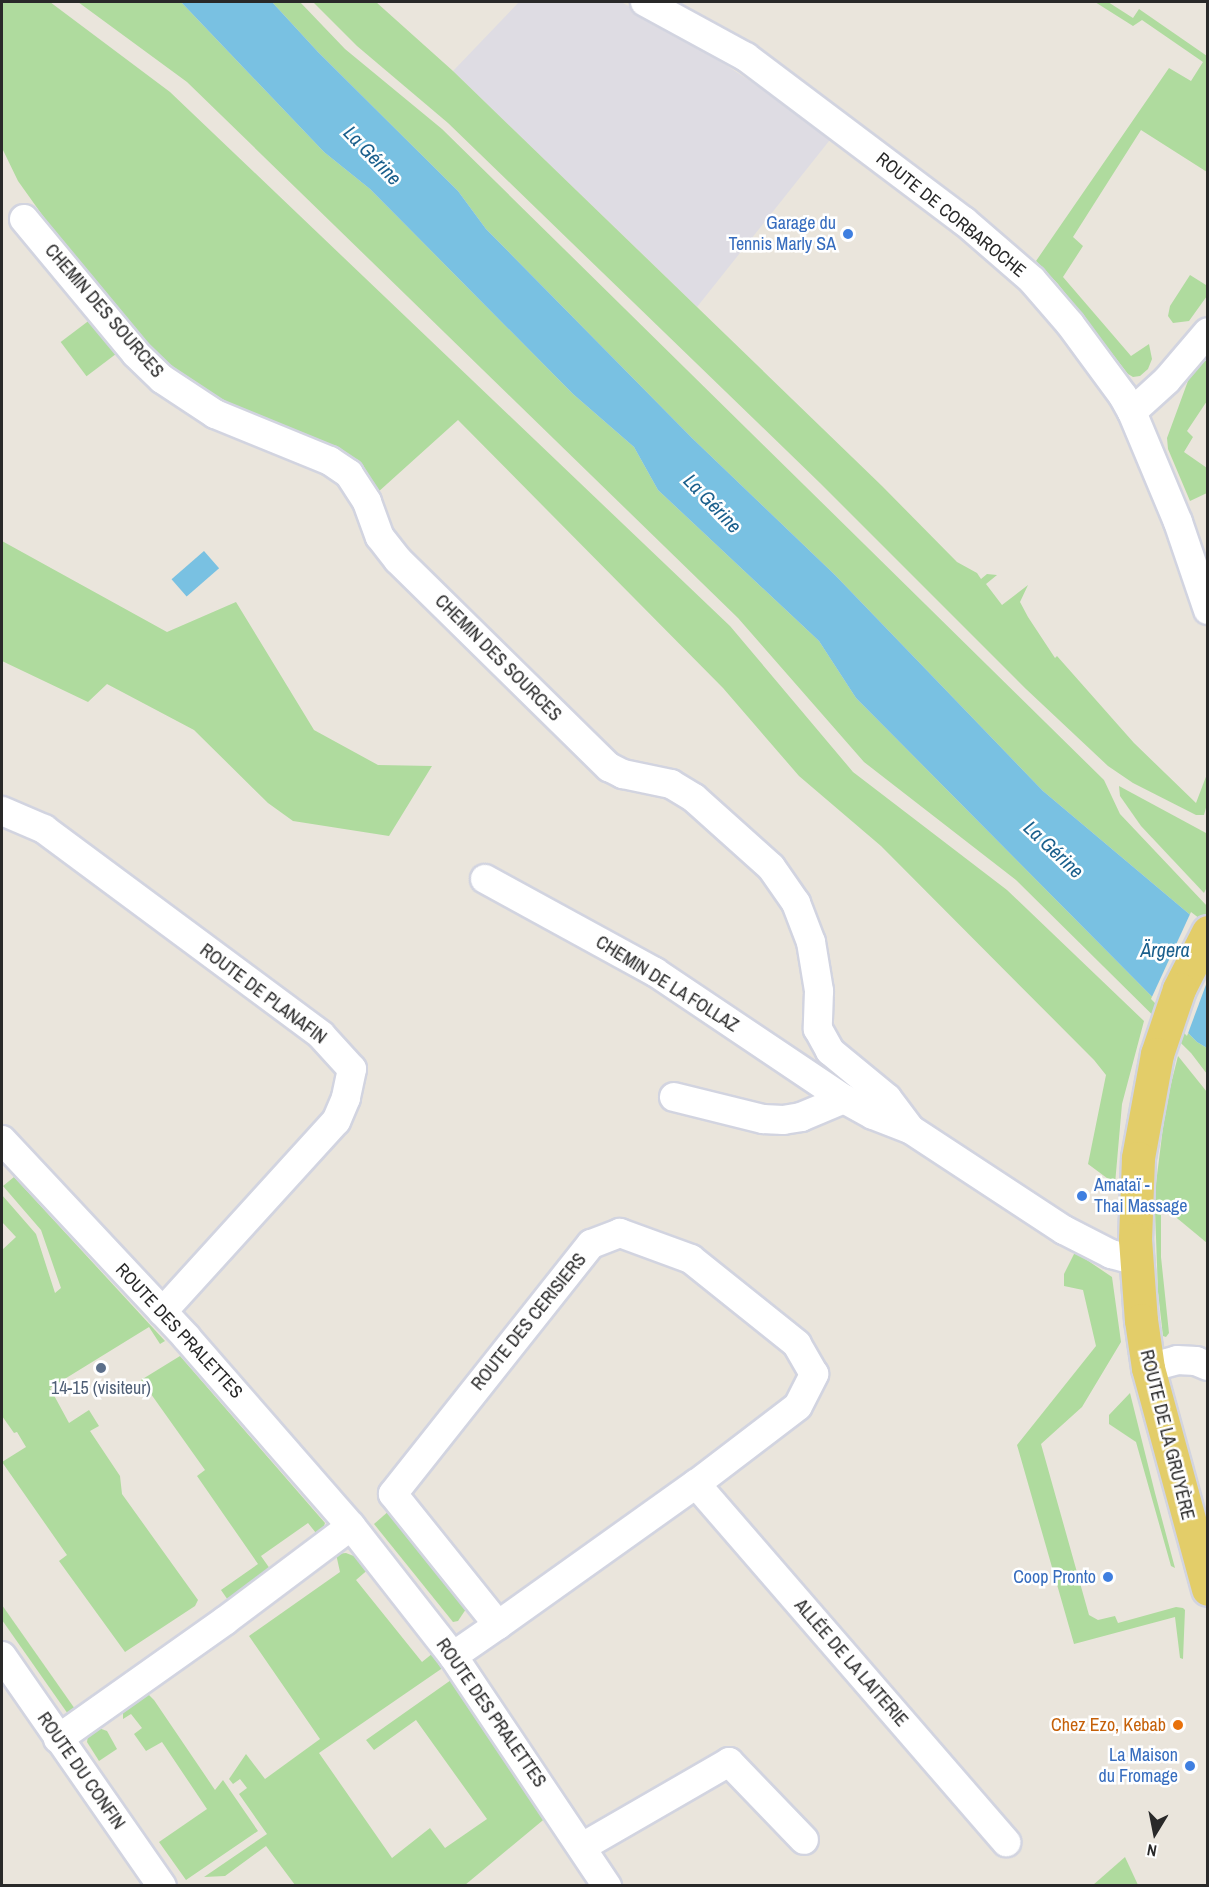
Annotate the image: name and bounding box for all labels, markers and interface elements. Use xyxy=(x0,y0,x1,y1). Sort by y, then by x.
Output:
water label: La Gérine xyxy=(339,120,407,190)
street label: ROUTE DE CORBAROCHE xyxy=(872,148,1030,282)
place label: Garage du Tennis Marly SA xyxy=(729,213,836,256)
marker: Garage du Tennis Marly SA xyxy=(841,227,855,241)
street label: CHEMIN DES SOURCES xyxy=(40,240,168,382)
water label: La Gérine xyxy=(679,468,747,538)
street label: CHEMIN DES SOURCES xyxy=(430,590,566,726)
water label: La Gérine xyxy=(1019,815,1089,883)
street label: CHEMIN DE LA FOLLAZ xyxy=(591,931,743,1037)
water label: Ärgera xyxy=(1140,937,1190,961)
street label: ROUTE DE PLANAFIN xyxy=(196,939,330,1049)
place label: Amataï - Thai Massage xyxy=(1094,1175,1188,1218)
marker: Amataï - Thai Massage xyxy=(1075,1189,1089,1203)
street label: ROUTE DES CERISIERS xyxy=(467,1249,591,1395)
street label: ROUTE DES PRALETTES xyxy=(111,1259,247,1403)
street label: ROUTE DE LA GRUYÈRE xyxy=(1135,1347,1199,1523)
marker: 14-15 (visiteur) xyxy=(94,1361,108,1375)
place label: 14-15 (visiteur) xyxy=(51,1377,151,1399)
place label: Coop Pronto xyxy=(1013,1566,1096,1588)
marker: Coop Pronto xyxy=(1101,1570,1115,1584)
street label: ALLÉE DE LA LAITERIE xyxy=(790,1595,912,1731)
street label: ROUTE DES PRALETTES xyxy=(432,1635,550,1791)
street label: ROUTE DU CONFIN xyxy=(33,1708,129,1834)
place label: Chez Ezo, Kebab xyxy=(1051,1714,1166,1736)
marker: Chez Ezo, Kebab xyxy=(1171,1718,1185,1732)
place label: La Maison du Fromage xyxy=(1098,1745,1178,1788)
marker: La Maison du Fromage xyxy=(1183,1759,1197,1773)
north arrow xyxy=(1125,1803,1185,1863)
text: N xyxy=(1145,1839,1158,1862)

